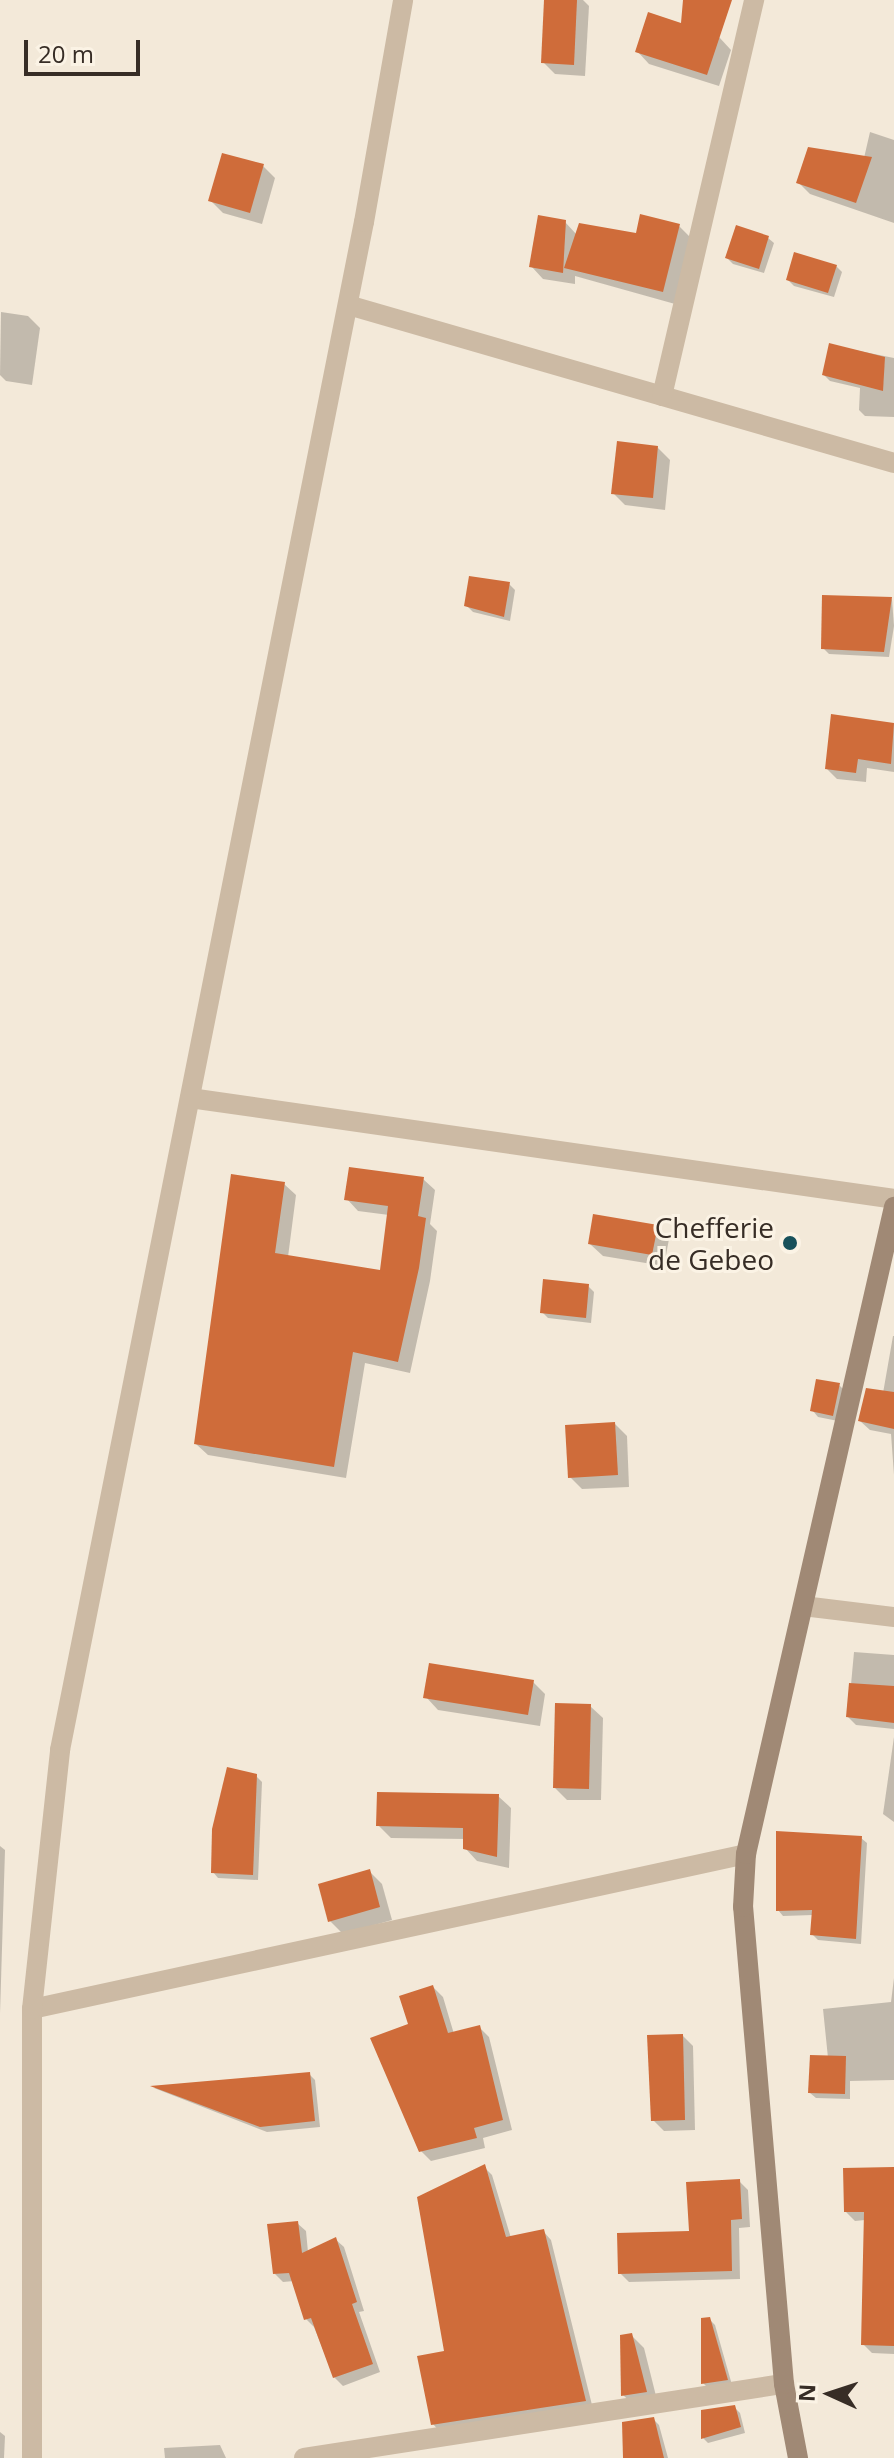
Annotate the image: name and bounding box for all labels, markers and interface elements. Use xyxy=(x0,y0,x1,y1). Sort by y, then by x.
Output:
scale bar xyxy=(28,24,144,74)
text: 20 m xyxy=(38,37,94,70)
place label: Chefferie de Gebeo xyxy=(648,1210,774,1276)
marker: Chefferie de Gebeo xyxy=(781,1234,799,1252)
north arrow xyxy=(790,2354,870,2434)
text: N xyxy=(791,2383,821,2402)

